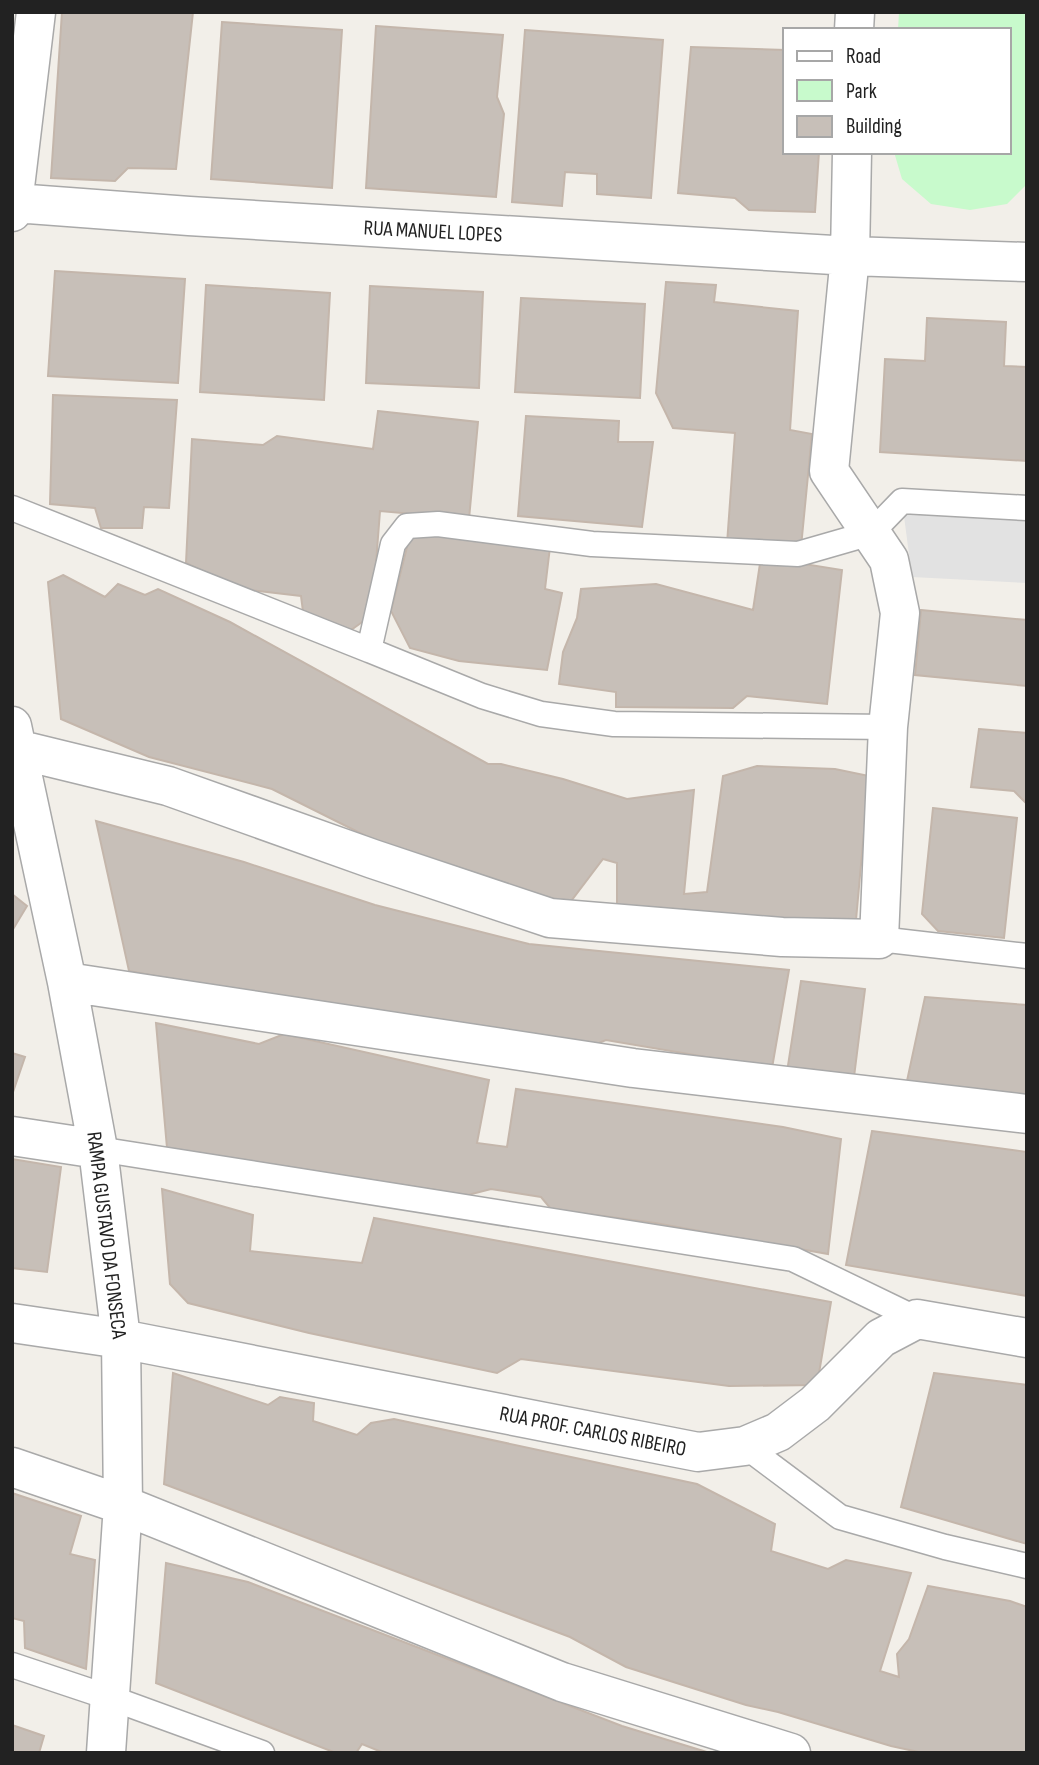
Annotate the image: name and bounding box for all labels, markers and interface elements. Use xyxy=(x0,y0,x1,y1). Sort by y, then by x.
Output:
legend xyxy=(783,28,1011,154)
text: Road xyxy=(846,44,881,69)
text: Park xyxy=(846,79,877,104)
text: Building xyxy=(846,114,902,139)
street label: RUA MANUEL LOPES xyxy=(363,215,503,248)
street label: RAMPA GUSTAVO DA FONSECA xyxy=(81,1130,132,1341)
street label: RUA PROF. CARLOS RIBEIRO xyxy=(497,1401,688,1462)

